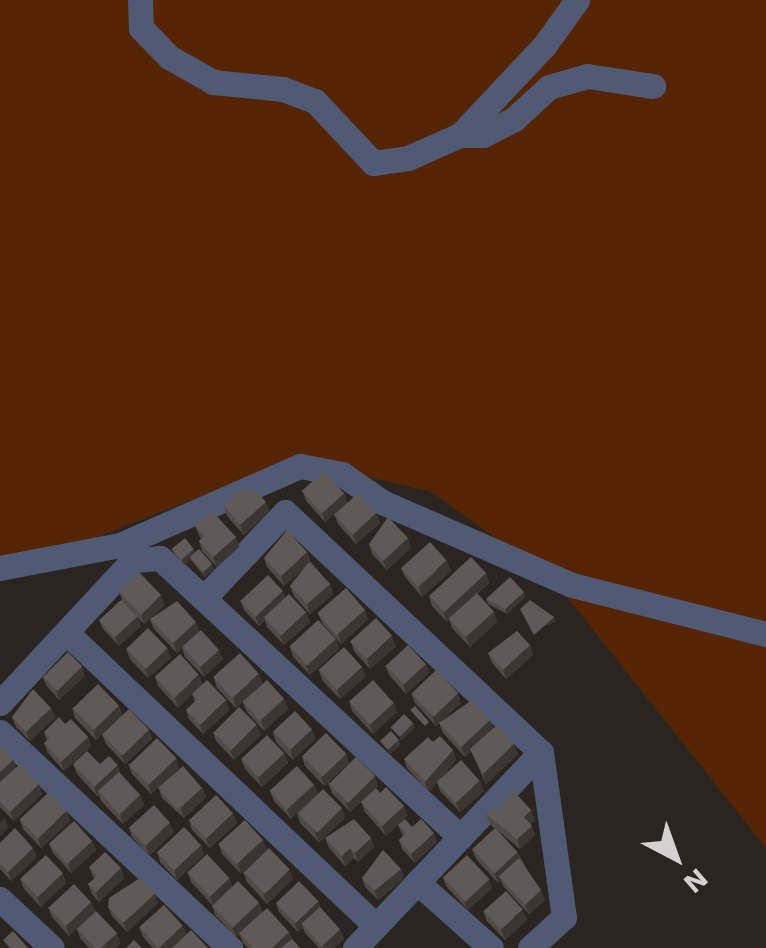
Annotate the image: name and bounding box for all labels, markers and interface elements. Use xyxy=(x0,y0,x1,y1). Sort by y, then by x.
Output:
north arrow xyxy=(626,808,726,908)
text: N xyxy=(677,862,715,900)

